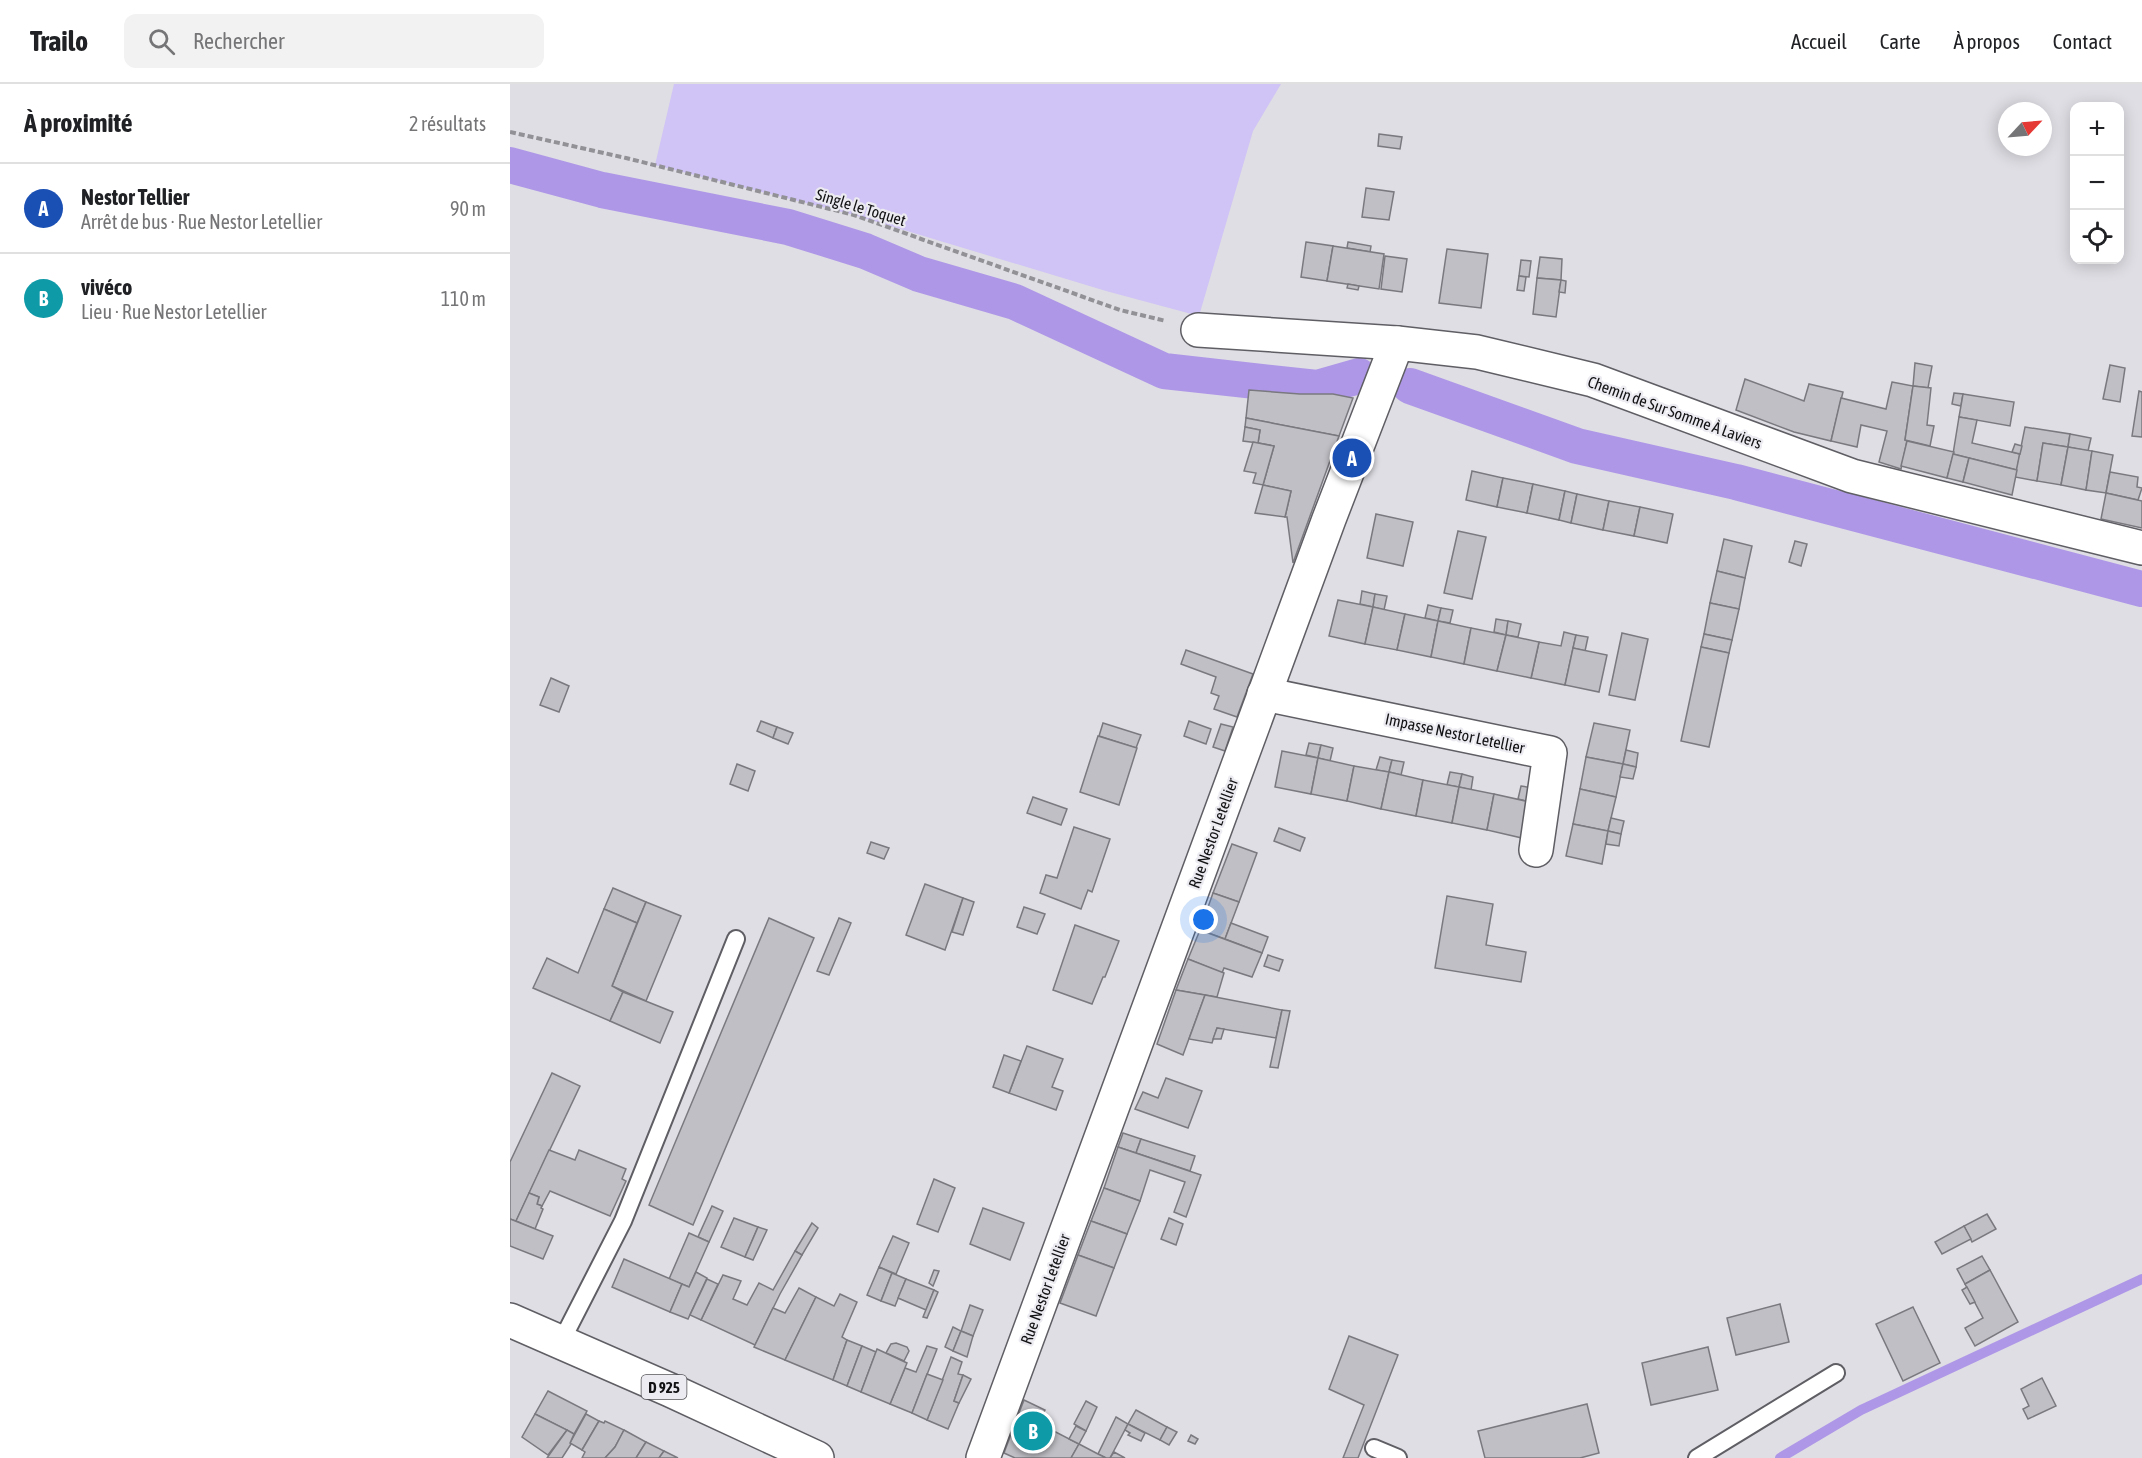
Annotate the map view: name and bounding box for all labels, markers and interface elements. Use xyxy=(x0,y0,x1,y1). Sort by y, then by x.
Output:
search box xyxy=(124,14,544,68)
text: Trailo xyxy=(30,25,88,57)
icon: search xyxy=(145,25,178,58)
text: Rechercher xyxy=(193,28,285,54)
text: Accueil xyxy=(1791,29,1847,53)
text: Carte xyxy=(1880,29,1920,53)
text: À propos xyxy=(1953,29,2020,53)
text: Contact xyxy=(2053,29,2112,53)
north arrow xyxy=(1998,102,2052,156)
map controls xyxy=(2070,102,2124,264)
button: + xyxy=(2070,102,2124,156)
text: À proximité xyxy=(24,108,132,138)
text: 2 résultats xyxy=(409,112,486,135)
button: − xyxy=(2070,156,2124,210)
text: Nestor Tellier xyxy=(81,184,189,210)
street label: Single le Toquet xyxy=(814,185,908,230)
text: A xyxy=(39,197,48,220)
text: 90 m xyxy=(450,197,486,220)
text: Arrêt de bus · Rue Nestor Letellier xyxy=(81,210,322,233)
button: locate xyxy=(2070,210,2124,264)
text: vivéco xyxy=(81,274,132,300)
text: B xyxy=(39,287,48,310)
text: 110 m xyxy=(441,287,486,310)
text: Lieu · Rue Nestor Letellier xyxy=(81,300,267,323)
street label: Chemin de Sur Somme À Laviers xyxy=(1585,372,1765,452)
pin: A xyxy=(1332,436,1372,481)
street label: Impasse Nestor Letellier xyxy=(1384,709,1527,758)
street label: Rue Nestor Letellier xyxy=(1185,775,1241,890)
your location xyxy=(1189,905,1218,934)
street label: Rue Nestor Letellier xyxy=(1017,1231,1073,1346)
road number: D 925 xyxy=(642,1375,686,1399)
pin: B xyxy=(1014,1408,1052,1454)

